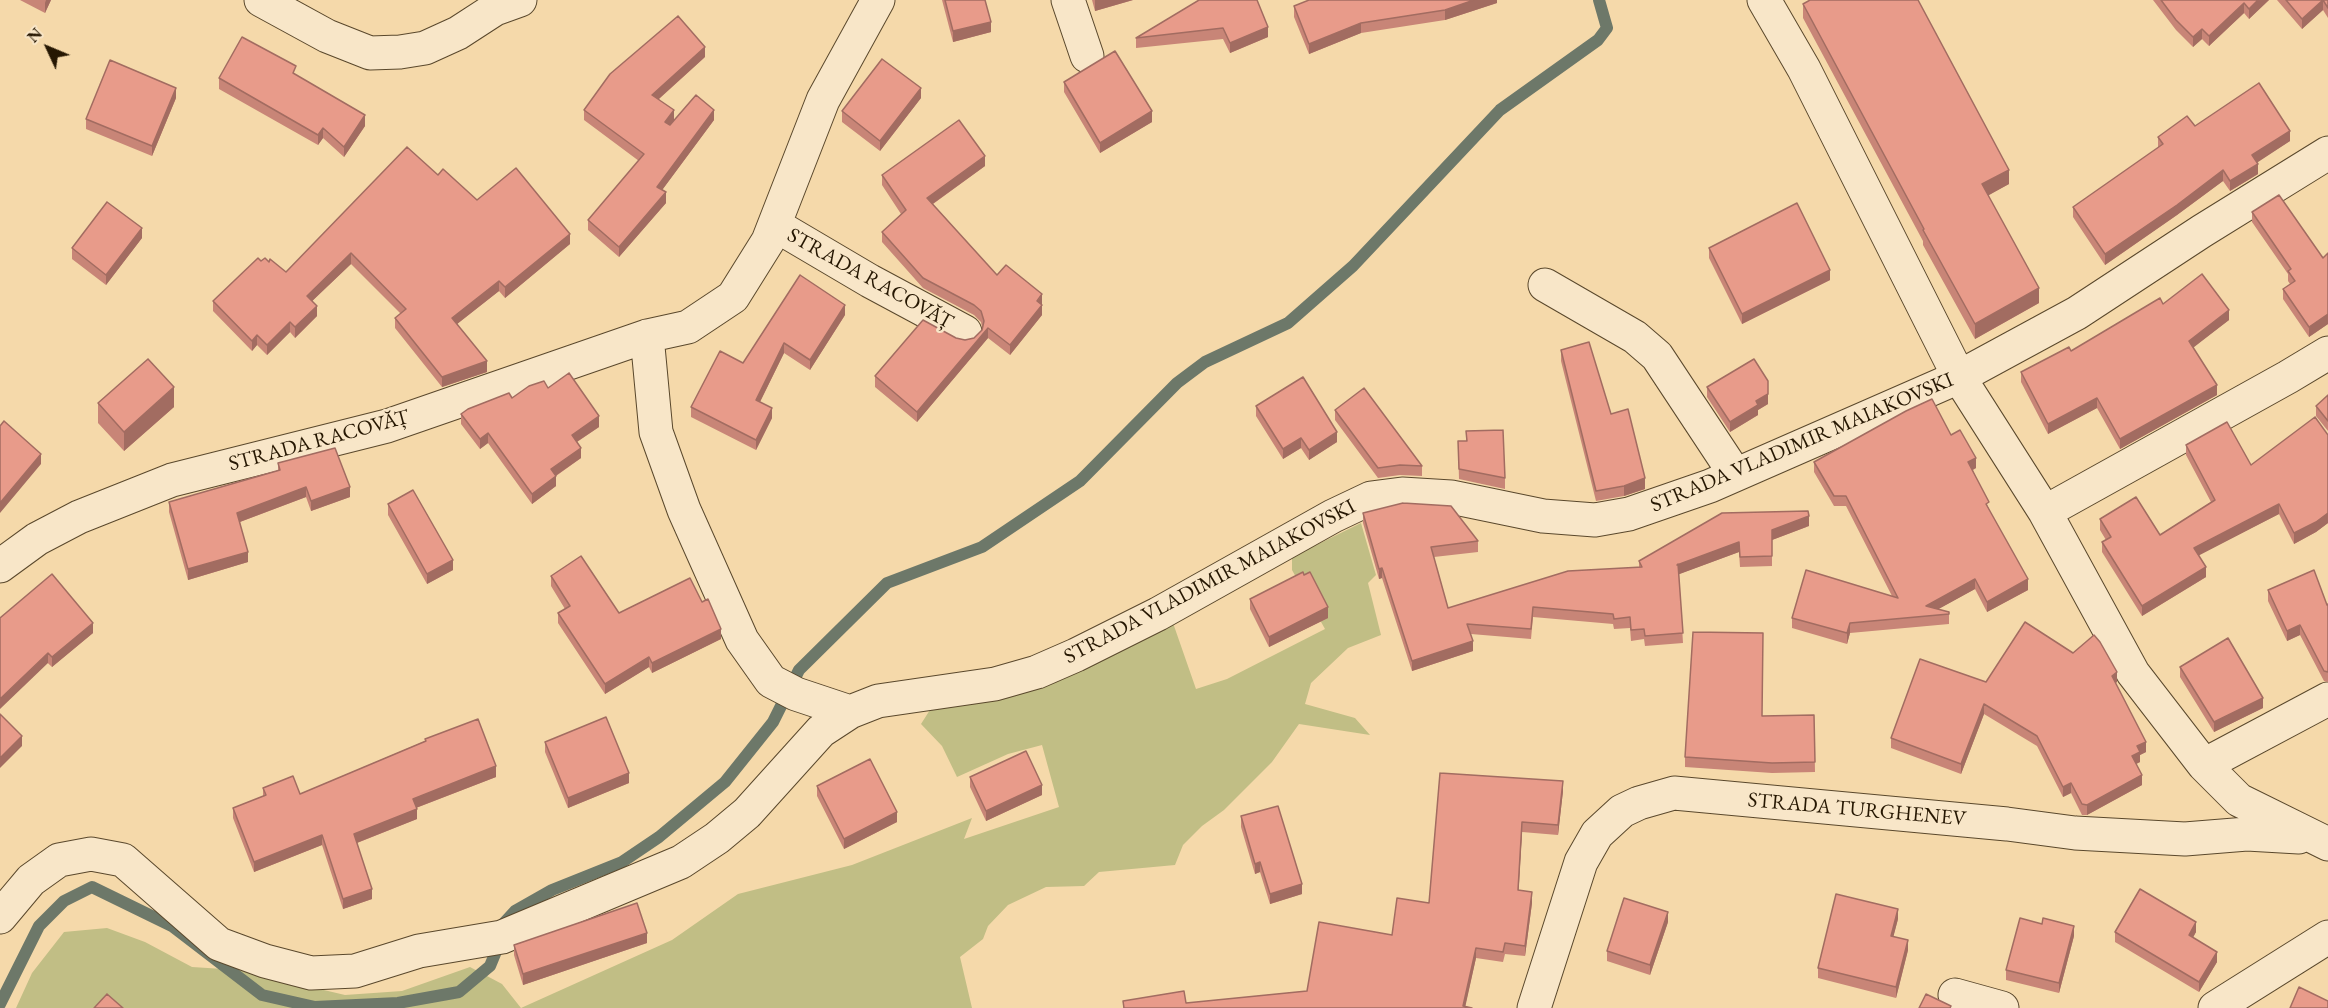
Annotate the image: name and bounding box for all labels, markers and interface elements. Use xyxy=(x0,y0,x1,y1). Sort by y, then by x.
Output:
north arrow xyxy=(18,18,78,78)
text: N xyxy=(23,23,47,47)
street label: STRADA RACOVĂȚ xyxy=(783,223,957,335)
street label: STRADA VLADIMIR MAIAKOVSKI xyxy=(1647,368,1957,518)
street label: STRADA RACOVĂȚ xyxy=(226,405,412,477)
street label: STRADA VLADIMIR MAIAKOVSKI xyxy=(1060,494,1360,670)
street label: STRADA TURGHENEV xyxy=(1747,788,1967,832)

